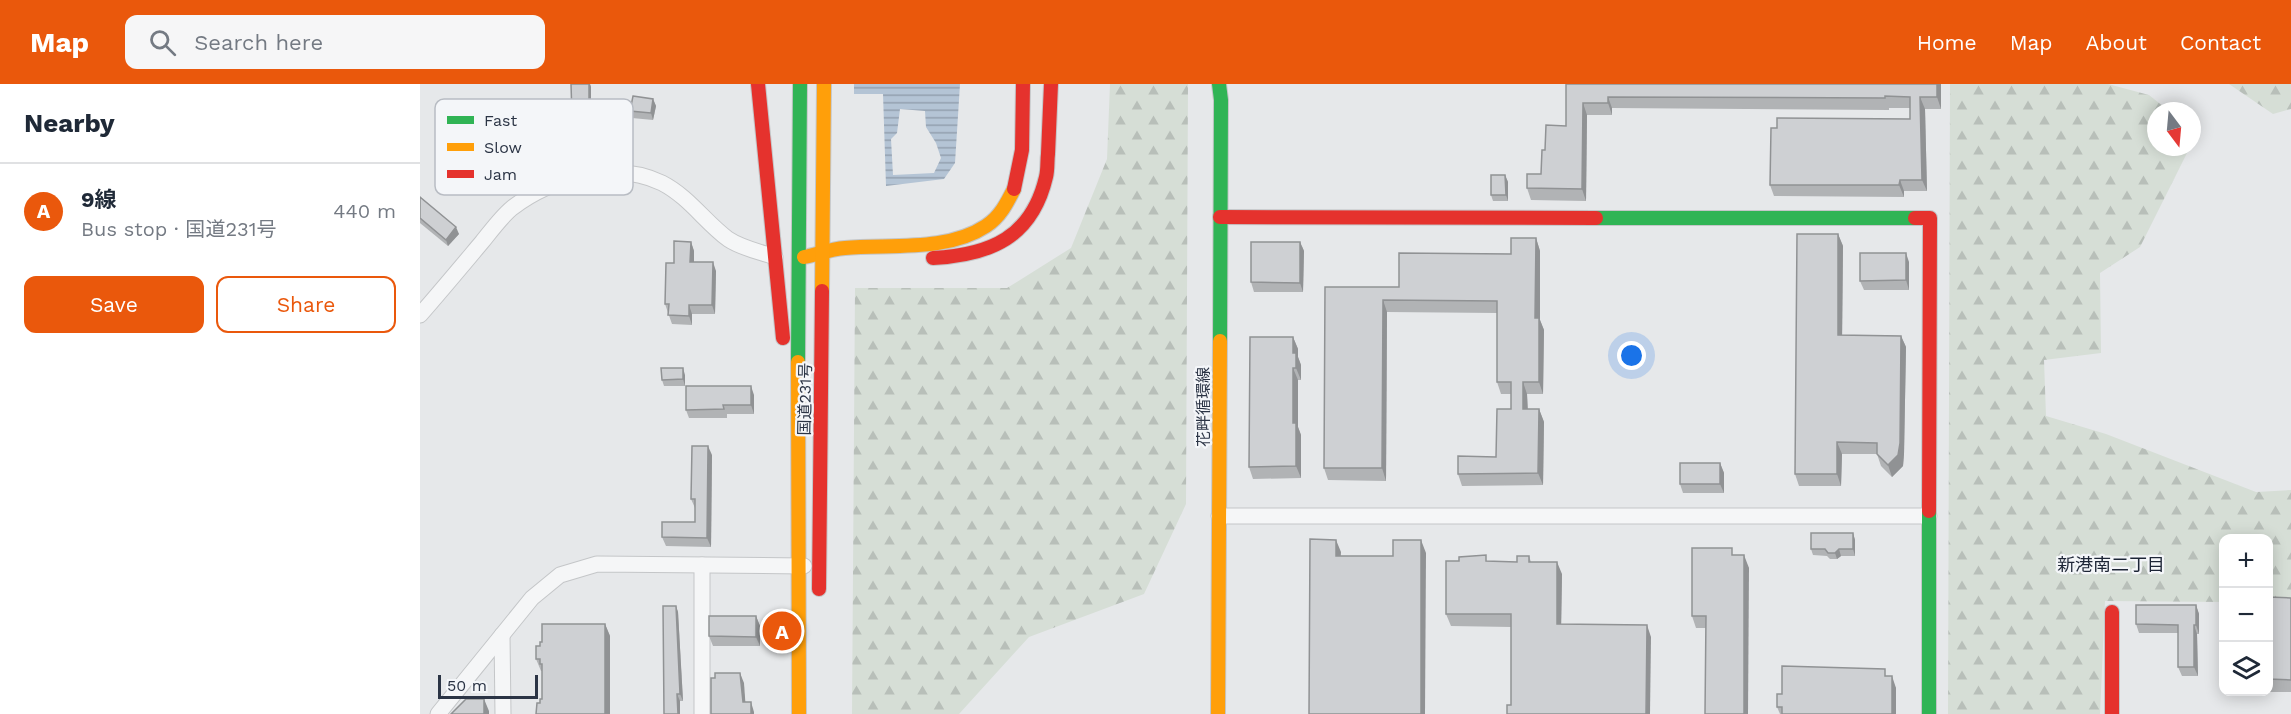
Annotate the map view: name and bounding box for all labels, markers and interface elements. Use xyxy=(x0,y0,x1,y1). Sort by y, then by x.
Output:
search box xyxy=(125,15,545,69)
text: Map xyxy=(30,26,89,59)
icon: search xyxy=(146,26,179,59)
text: Search here xyxy=(194,30,323,55)
text: Home xyxy=(1917,30,1977,55)
text: Map xyxy=(2010,30,2053,55)
text: About xyxy=(2086,30,2147,55)
text: Contact xyxy=(2180,30,2261,55)
legend xyxy=(435,99,633,195)
north arrow xyxy=(2147,102,2201,156)
text: Nearby xyxy=(24,108,115,138)
text: Fast xyxy=(484,111,517,130)
text: Slow xyxy=(484,138,522,157)
text: Jam xyxy=(484,165,517,184)
text: 9線 xyxy=(81,187,117,212)
text: A xyxy=(37,199,50,223)
text: 440 m xyxy=(333,199,396,223)
text: Bus stop · 国道231号 xyxy=(81,217,277,241)
button: Save xyxy=(24,276,204,333)
button: Share xyxy=(216,276,396,333)
your location xyxy=(1617,341,1646,370)
street label: 国道231号 xyxy=(795,362,815,436)
street label: 花畔循環線 xyxy=(1194,367,1213,447)
map controls xyxy=(2219,534,2273,696)
button: + xyxy=(2219,534,2273,588)
district label: 新港南二丁目 xyxy=(2057,554,2165,575)
button: − xyxy=(2219,588,2273,642)
pin: A xyxy=(762,608,802,654)
button: layers xyxy=(2219,642,2273,696)
scale bar xyxy=(438,672,538,700)
text: 50 m xyxy=(447,676,487,695)

